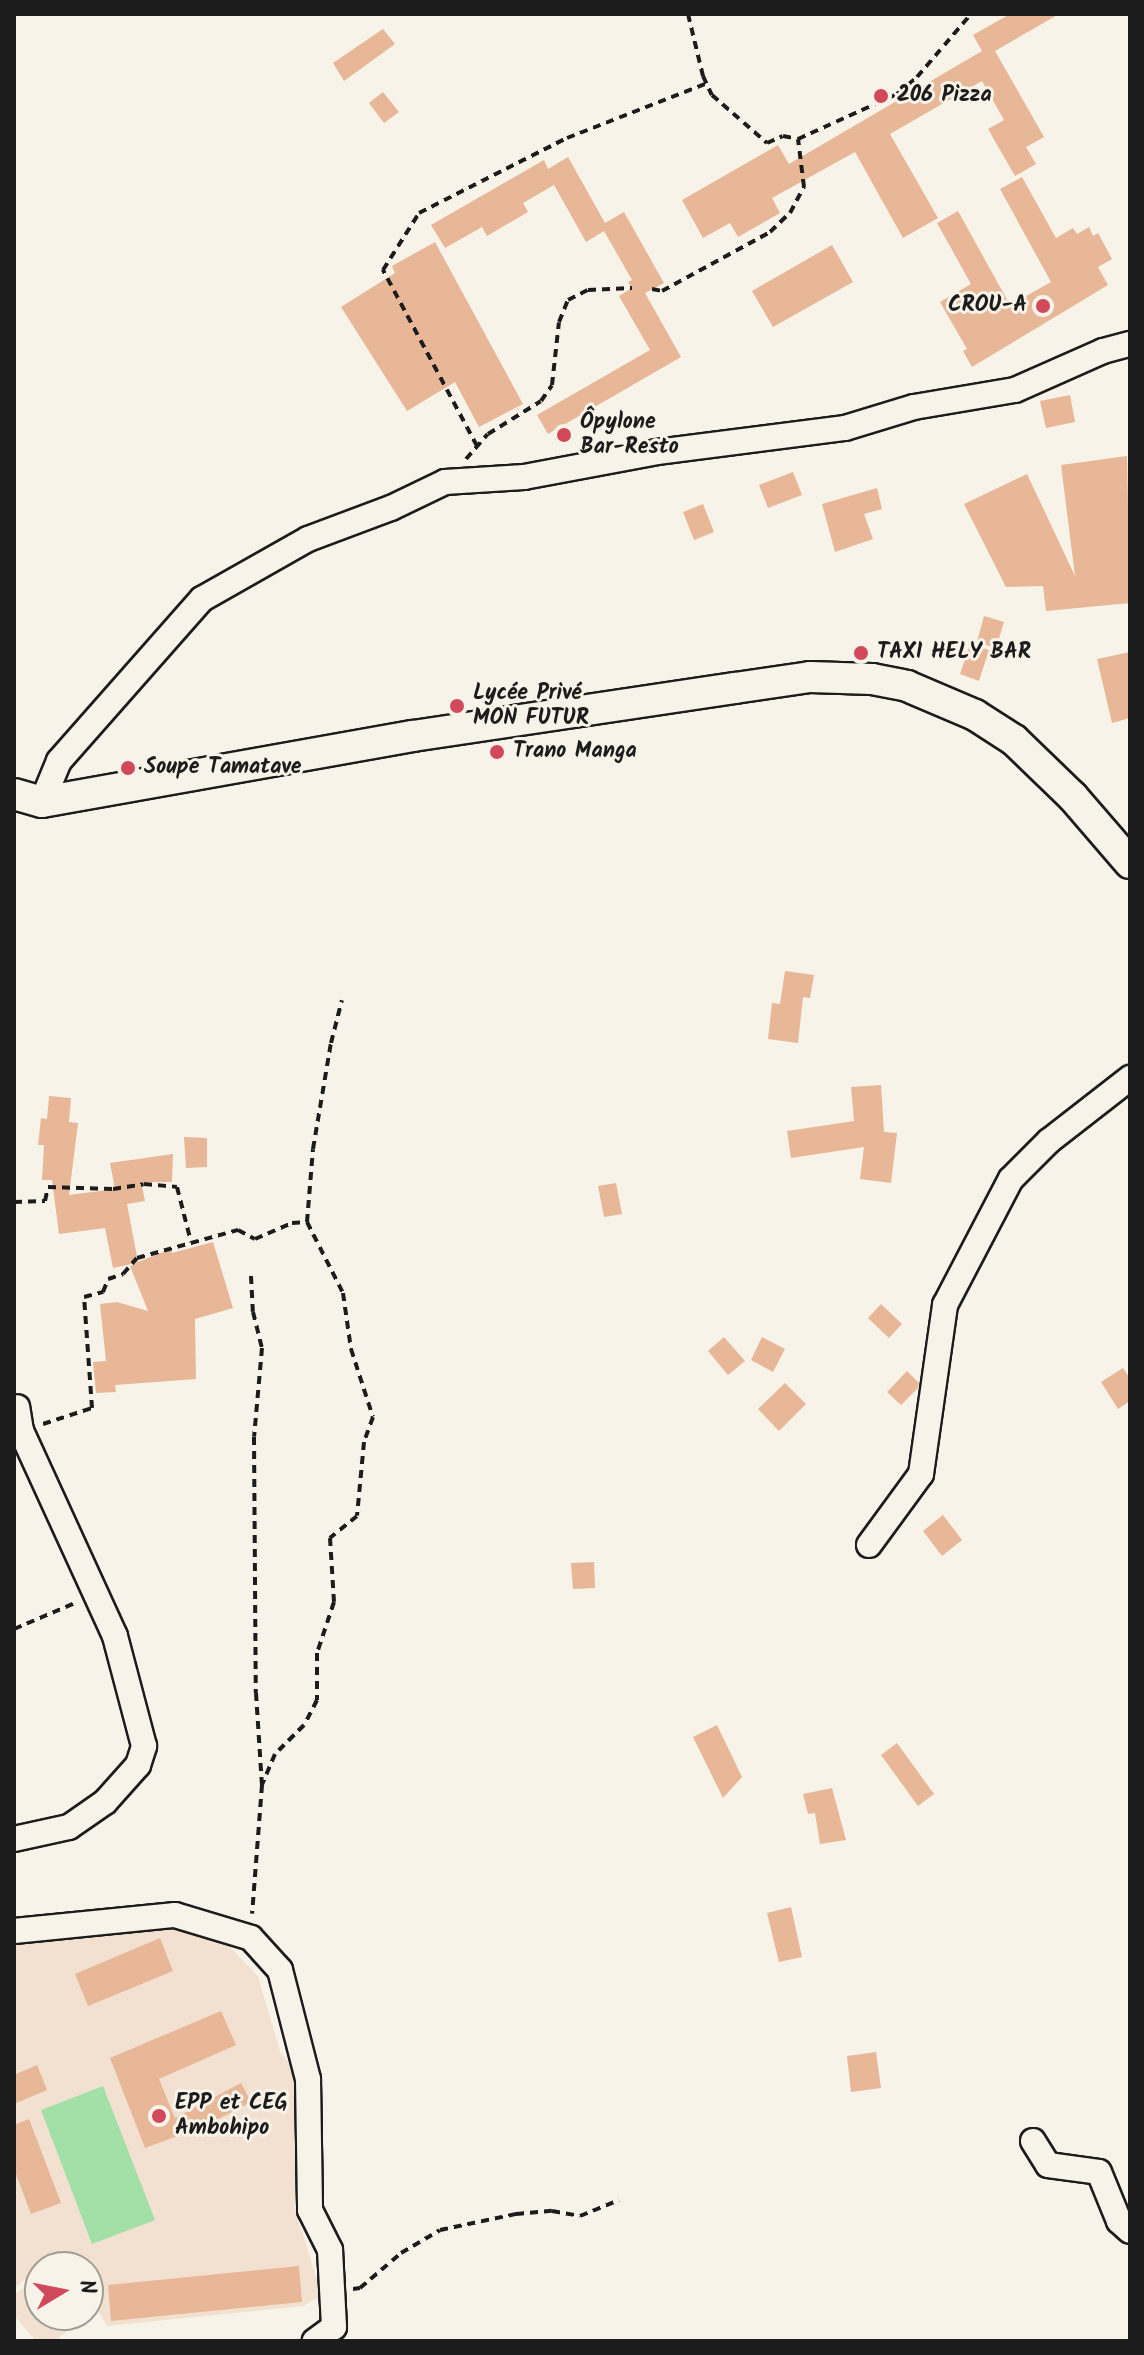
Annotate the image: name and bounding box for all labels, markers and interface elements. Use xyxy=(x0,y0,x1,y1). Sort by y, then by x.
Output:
place label: 206 Pizza xyxy=(897,83,992,109)
marker: 206 Pizza xyxy=(872,87,890,105)
place label: CROU-A xyxy=(948,293,1027,319)
marker: CROU-A xyxy=(1034,297,1052,315)
place label: Ôpylone Bar-Resto xyxy=(580,409,679,460)
marker: Ôpylone Bar-Resto xyxy=(555,426,573,444)
place label: TAXI HELY BAR xyxy=(877,640,1031,666)
marker: TAXI HELY BAR xyxy=(852,644,870,662)
place label: Lycée Privé MON FUTUR xyxy=(473,680,589,732)
marker: Lycée Privé MON FUTUR xyxy=(448,697,466,715)
place label: Trano Manga xyxy=(513,739,637,765)
marker: Trano Manga xyxy=(488,743,506,761)
place label: Soupe Tamatave xyxy=(144,755,301,781)
marker: Soupe Tamatave xyxy=(119,759,137,777)
place label: EPP et CEG Ambohipo xyxy=(175,2090,288,2142)
marker: EPP et CEG Ambohipo xyxy=(150,2107,168,2125)
north arrow xyxy=(24,2251,104,2331)
text: N xyxy=(68,2277,105,2297)

